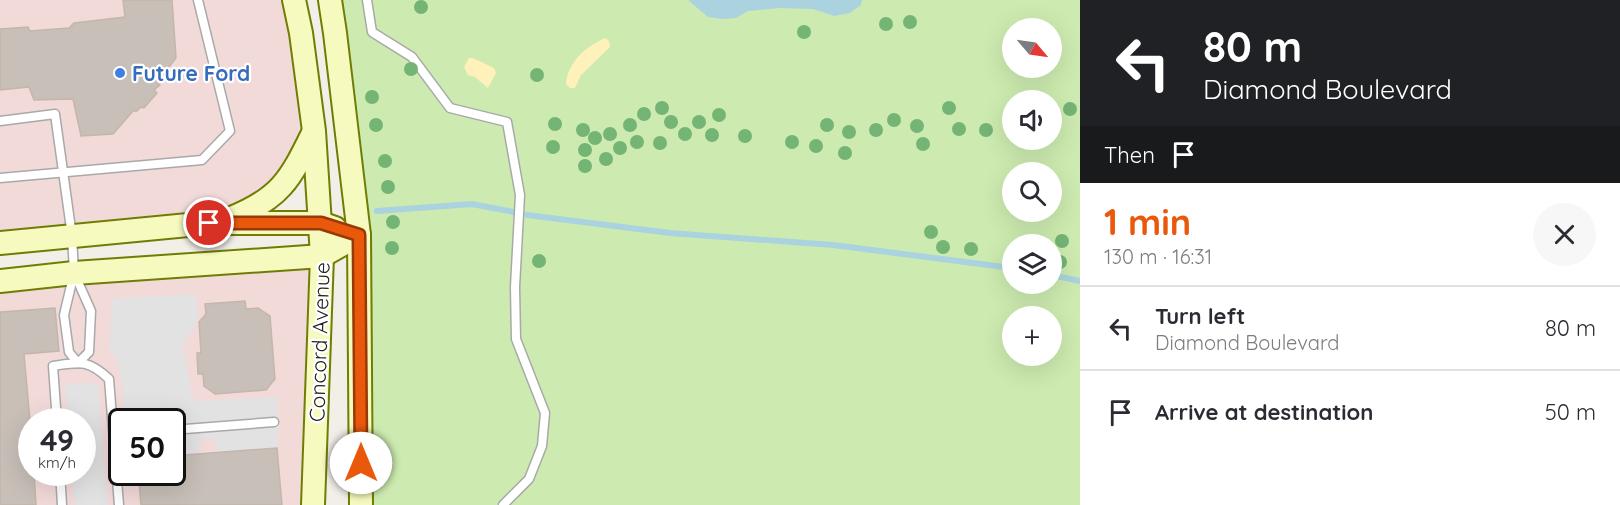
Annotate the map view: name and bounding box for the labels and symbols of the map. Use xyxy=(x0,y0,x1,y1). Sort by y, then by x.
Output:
north arrow xyxy=(1002,18,1062,78)
place label: Future Ford xyxy=(132,60,250,86)
marker: Future Ford xyxy=(113,66,127,80)
pin xyxy=(183,197,234,248)
street label: Concord Avenue xyxy=(303,262,335,422)
speed limit sign: 50 xyxy=(108,408,186,486)
position arrow xyxy=(329,431,393,495)

